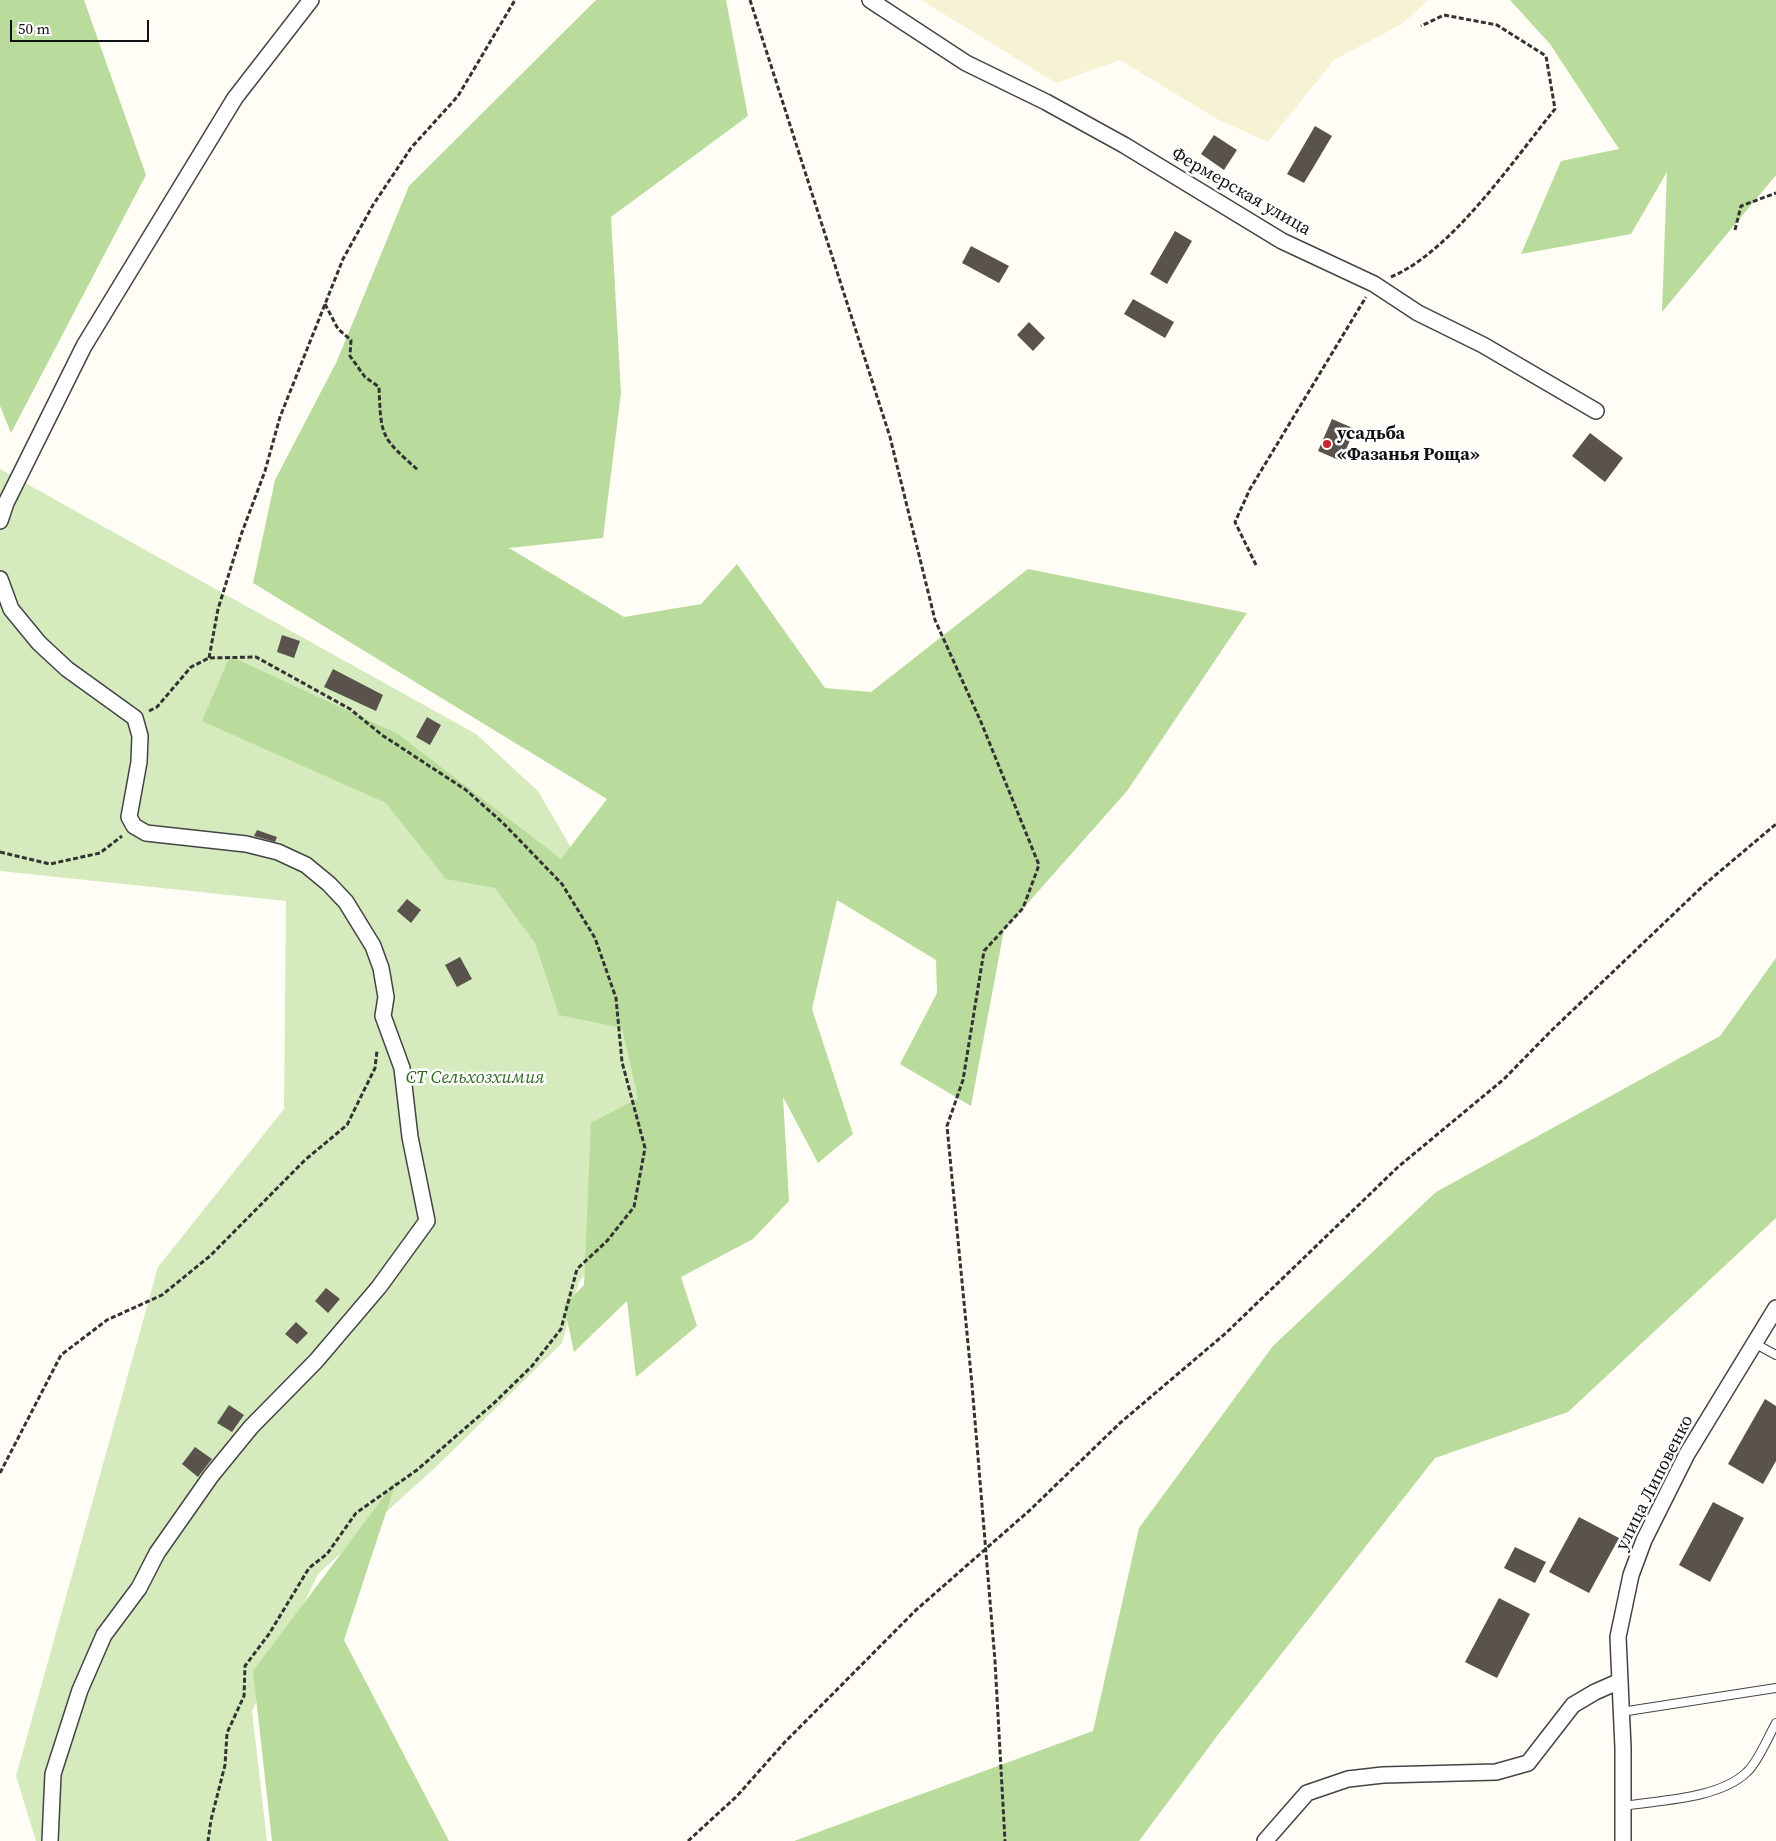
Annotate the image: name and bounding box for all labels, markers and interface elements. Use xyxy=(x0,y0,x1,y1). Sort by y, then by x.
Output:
scale bar xyxy=(12,10,151,42)
text: 50 m xyxy=(18,18,50,39)
street label: Фермерская улица xyxy=(1168,143,1314,241)
place label: усадьба «Фазанья Роща» xyxy=(1337,423,1480,466)
marker: усадьба «Фазанья Роща» xyxy=(1321,438,1333,450)
park label: СТ Сельхозхимия xyxy=(406,1067,544,1089)
street label: улица Липовенко xyxy=(1611,1412,1699,1554)

